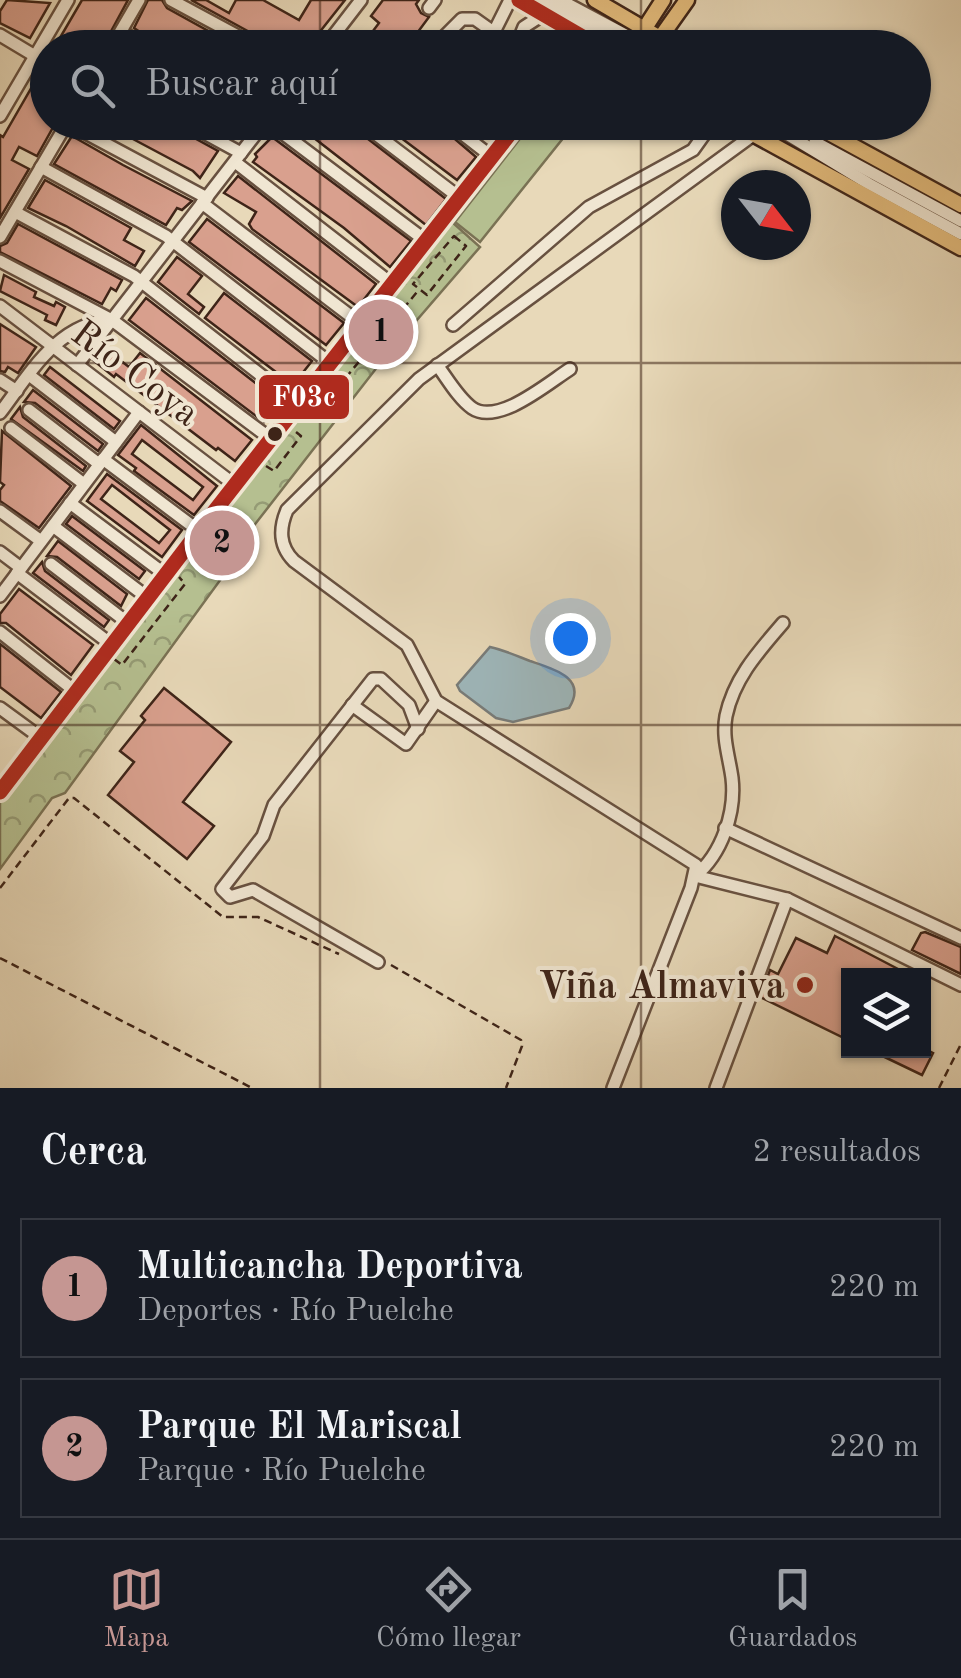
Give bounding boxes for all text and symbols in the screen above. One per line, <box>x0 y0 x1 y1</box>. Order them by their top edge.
search box <box>30 30 931 140</box>
icon: search <box>65 58 120 113</box>
text: Buscar aquí <box>145 66 338 104</box>
north arrow <box>721 170 811 260</box>
pin: 1 <box>348 294 414 370</box>
street label: Río Coya <box>63 314 205 435</box>
line badge: F03c <box>257 373 351 421</box>
text: F03c <box>272 385 336 413</box>
unlabelled marker <box>265 424 285 444</box>
pin: 2 <box>190 506 254 580</box>
your location <box>545 613 596 664</box>
map controls <box>841 968 931 1058</box>
button: layers <box>841 968 931 1058</box>
place label: Viña Almaviva <box>538 969 785 1007</box>
marker: Viña Almaviva <box>794 974 816 996</box>
text: Cerca <box>40 1132 147 1174</box>
text: 2 resultados <box>753 1137 921 1169</box>
text: Multicancha Deportiva <box>137 1249 523 1287</box>
text: 1 <box>65 1272 84 1304</box>
text: 220 m <box>829 1272 919 1304</box>
text: Deportes · Río Puelche <box>137 1296 454 1328</box>
text: Parque El Mariscal <box>137 1409 462 1447</box>
text: 2 <box>65 1432 84 1464</box>
text: 220 m <box>829 1432 919 1464</box>
text: Parque · Río Puelche <box>137 1456 426 1488</box>
tab: Mapa <box>103 1562 169 1657</box>
tab: Cómo llegar <box>376 1562 521 1657</box>
tab: Guardados <box>728 1562 858 1657</box>

